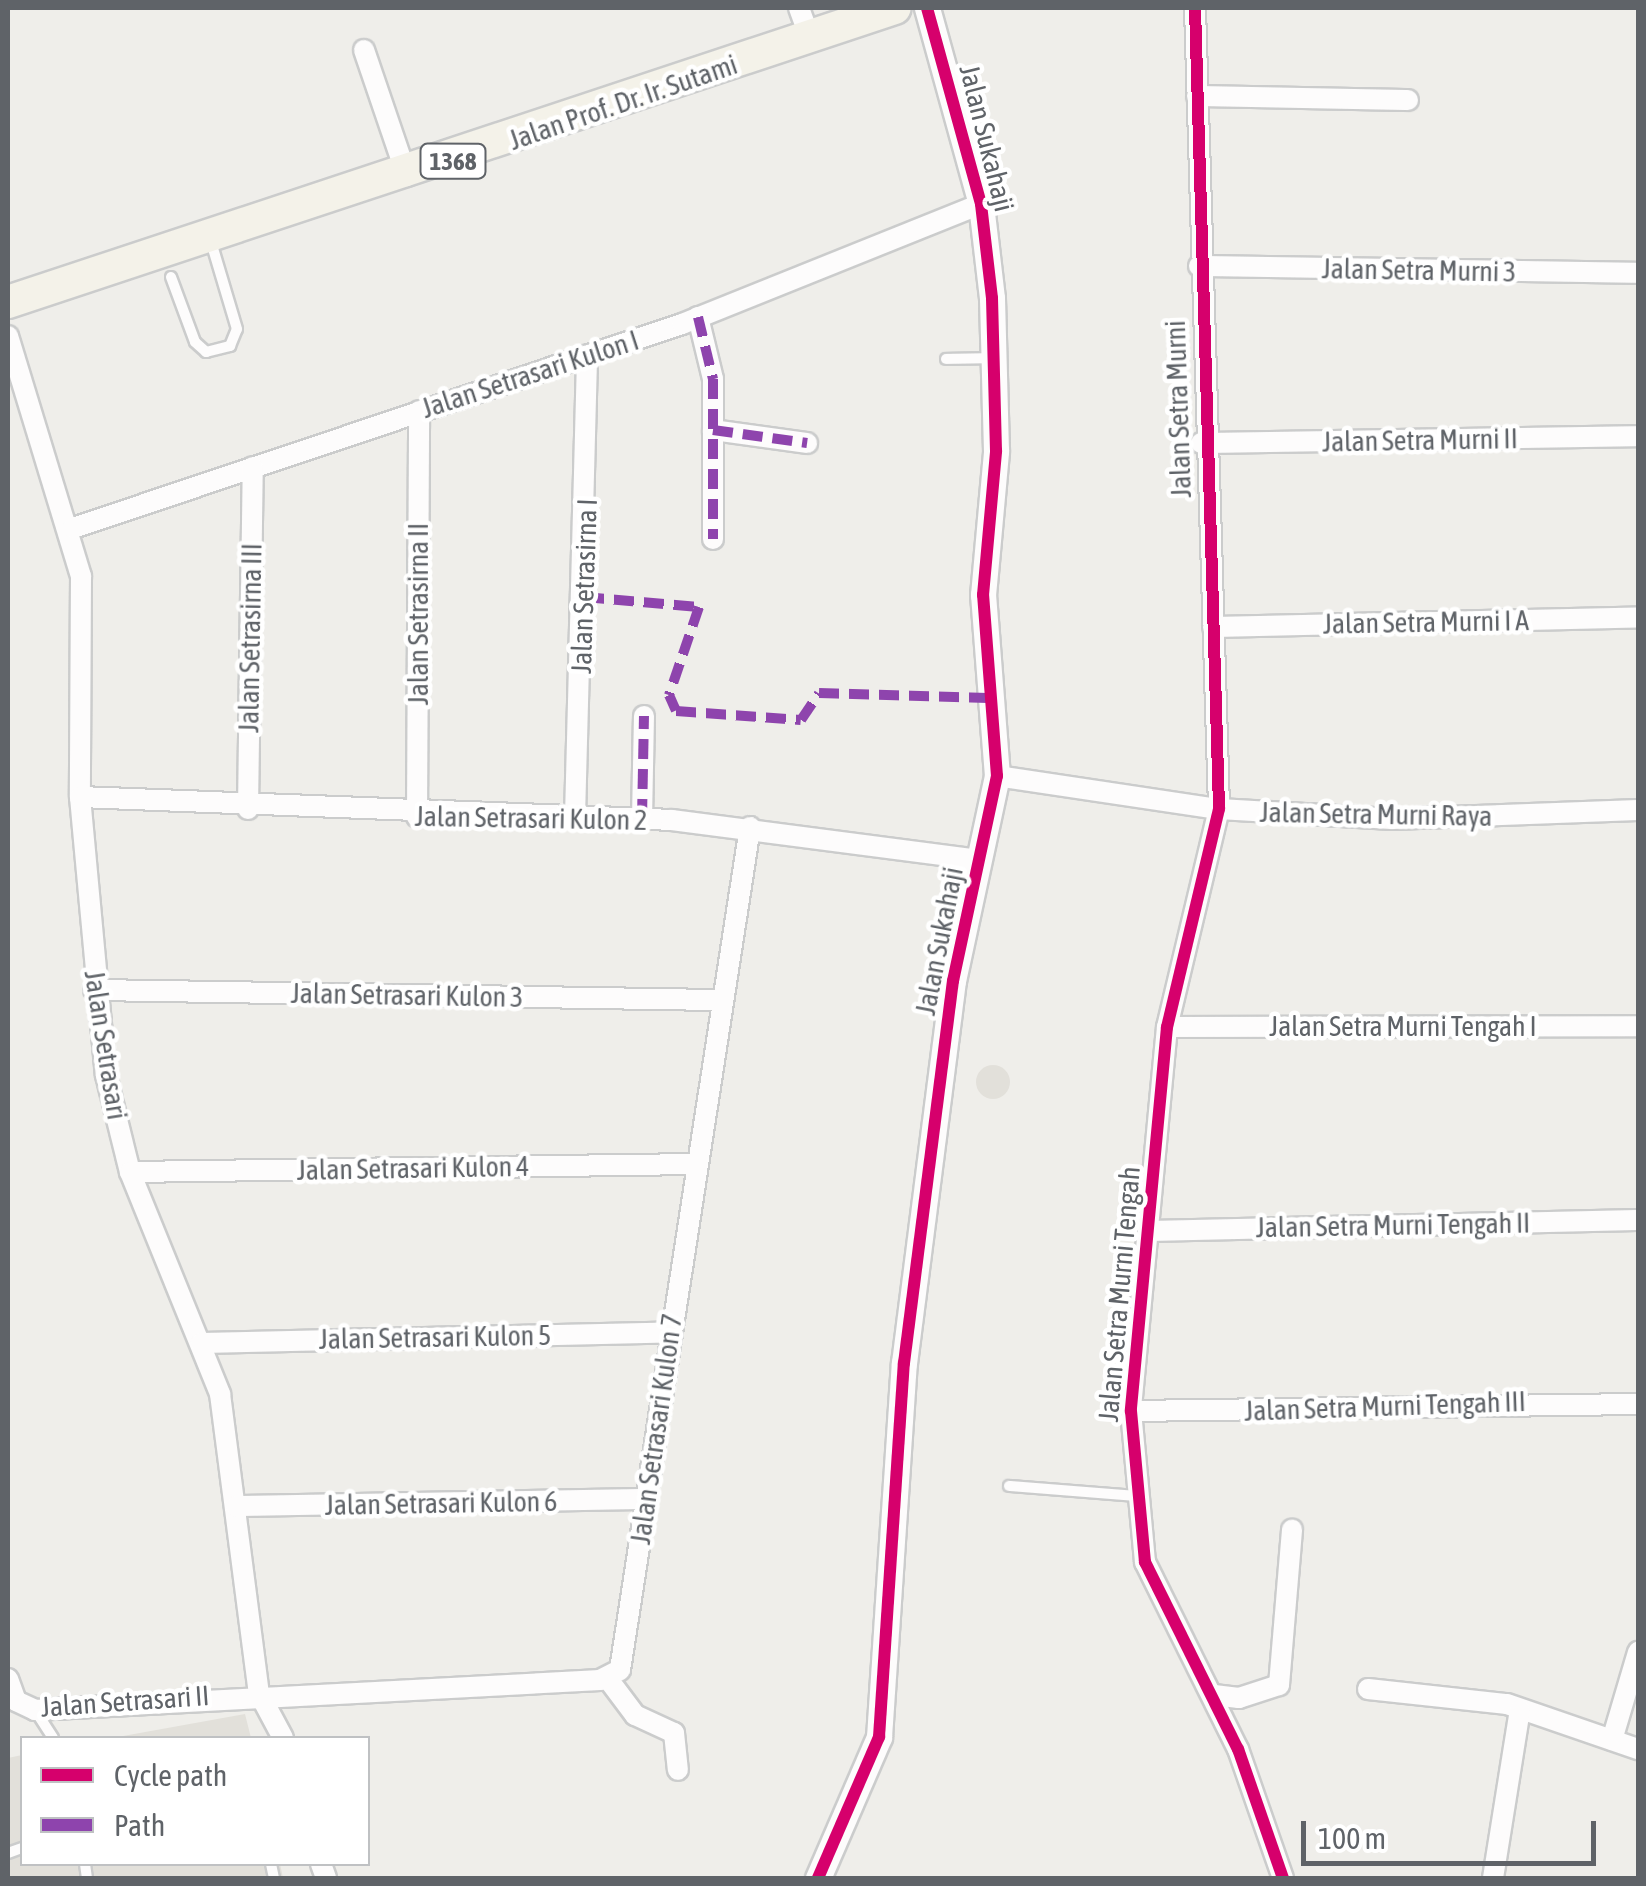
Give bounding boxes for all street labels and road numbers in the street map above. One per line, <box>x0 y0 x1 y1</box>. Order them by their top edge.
street label: Jalan Prof. Dr. Ir. Sutami <box>504 47 742 157</box>
street label: Jalan Sukahaji <box>953 61 1021 215</box>
road number: 1368 <box>418 141 488 181</box>
street label: Jalan Setra Murni 3 <box>1321 252 1517 288</box>
street label: Jalan Setra Murni <box>1158 320 1198 498</box>
street label: Jalan Setrasari Kulon I <box>417 323 643 425</box>
street label: Jalan Setra Murni II <box>1322 421 1518 459</box>
street label: Jalan Setrasirna I <box>564 498 604 674</box>
street label: Jalan Setrasirna II <box>401 523 435 705</box>
street label: Jalan Setrasirna III <box>232 543 268 733</box>
street label: Jalan Setra Murni I A <box>1323 603 1529 641</box>
street label: Jalan Setra Murni Raya <box>1259 795 1493 833</box>
street label: Jalan Setrasari Kulon 2 <box>415 799 647 837</box>
street label: Jalan Sukahaji <box>908 864 970 1018</box>
street label: Jalan Setrasari <box>78 968 134 1122</box>
street label: Jalan Setrasari Kulon 3 <box>291 976 523 1014</box>
street label: Jalan Setra Murni Tengah I <box>1269 1009 1537 1043</box>
street label: Jalan Setrasari Kulon 4 <box>297 1149 529 1187</box>
street label: Jalan Setra Murni Tengah <box>1091 1165 1147 1423</box>
street label: Jalan Setra Murni Tengah II <box>1256 1206 1530 1244</box>
street label: Jalan Setrasari Kulon 7 <box>623 1312 689 1546</box>
street label: Jalan Setrasari Kulon 5 <box>319 1318 551 1356</box>
street label: Jalan Setra Murni Tengah III <box>1244 1384 1526 1428</box>
street label: Jalan Setrasari Kulon 6 <box>325 1484 557 1522</box>
street label: Jalan Setrasari II <box>40 1678 210 1724</box>

